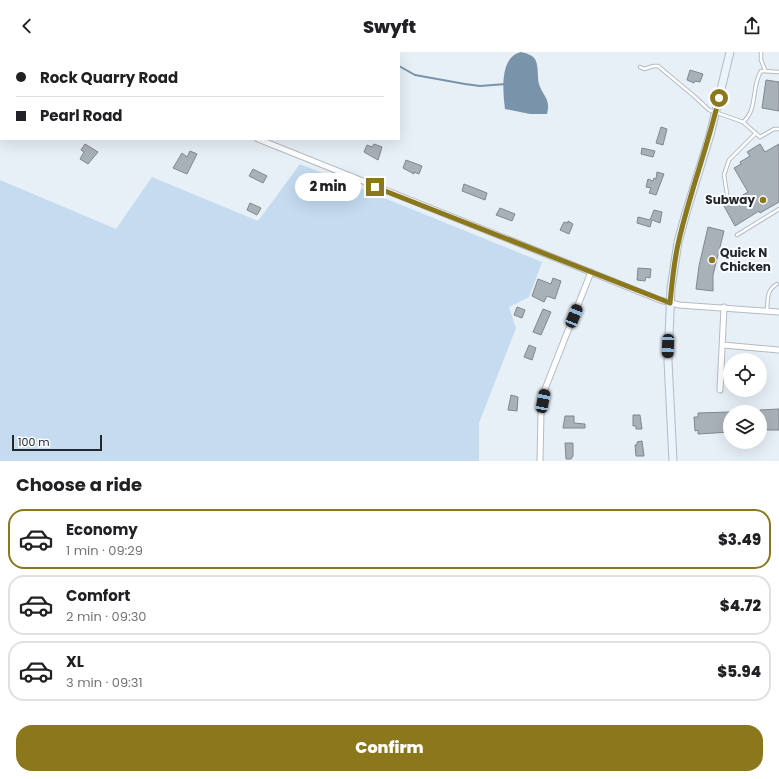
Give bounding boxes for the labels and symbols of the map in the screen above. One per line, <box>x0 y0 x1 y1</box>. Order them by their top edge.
route start <box>710 89 728 107</box>
callout: 2 min <box>295 173 361 201</box>
route end <box>366 178 384 196</box>
place label: Subway <box>705 191 755 208</box>
marker: Subway <box>758 195 768 205</box>
place label: Quick N Chicken <box>720 244 771 275</box>
marker: Quick N Chicken <box>707 255 717 265</box>
car <box>564 303 584 329</box>
car <box>662 334 674 358</box>
car <box>535 388 551 414</box>
scale bar <box>12 433 102 452</box>

